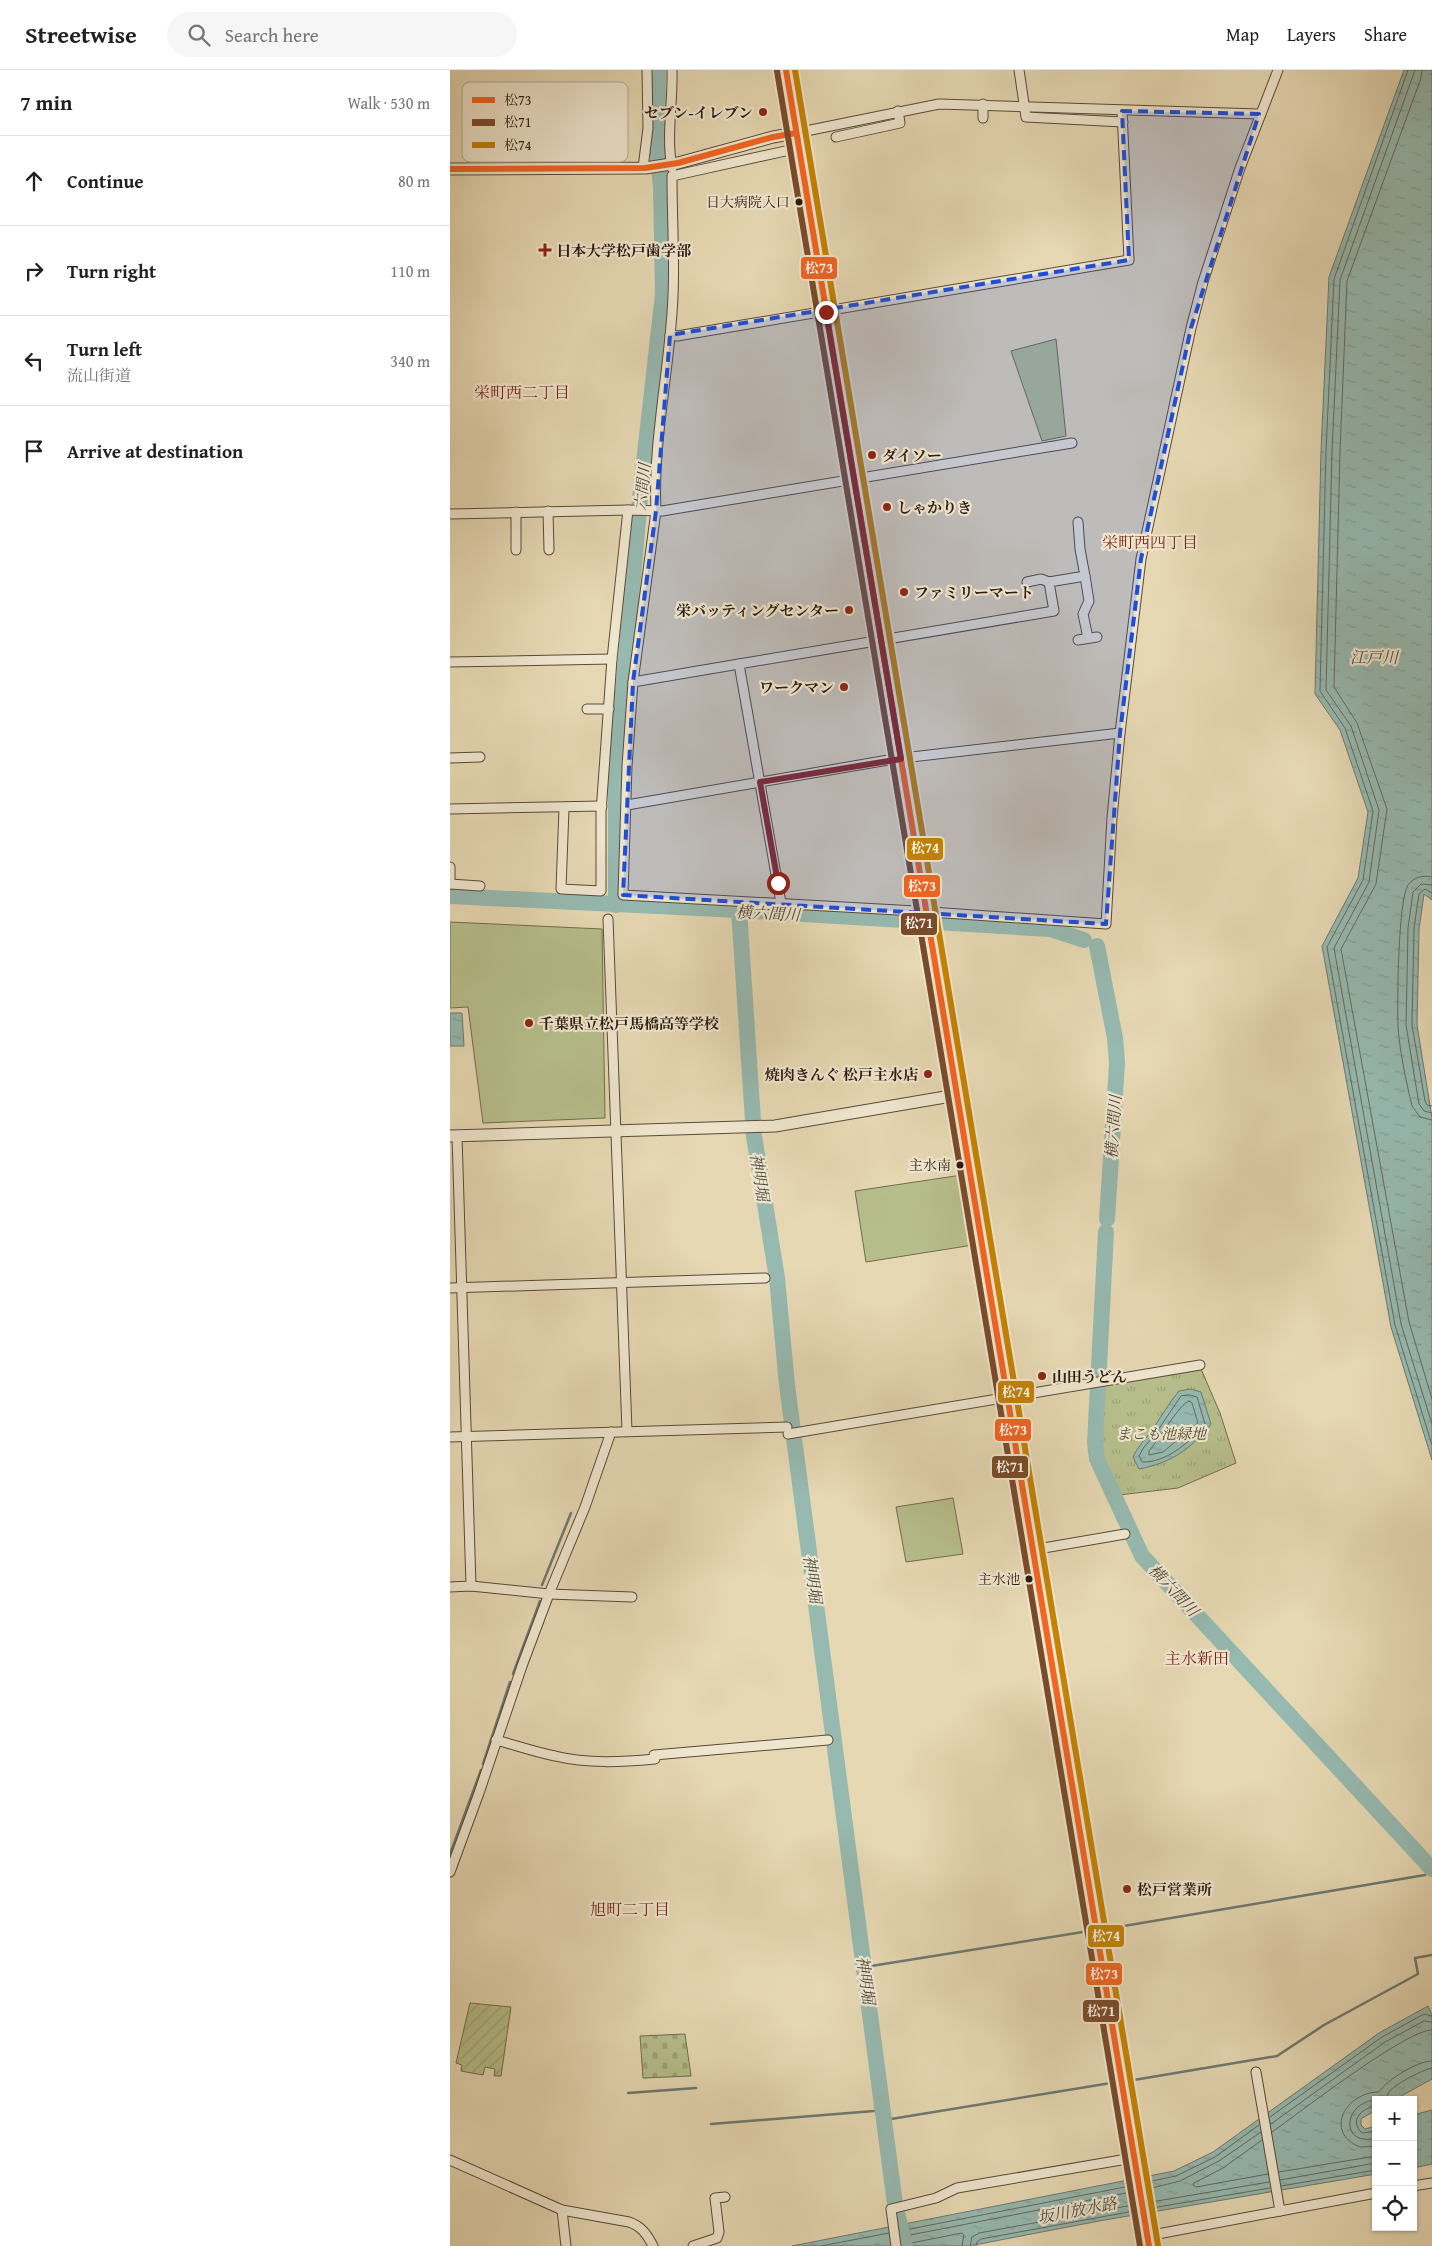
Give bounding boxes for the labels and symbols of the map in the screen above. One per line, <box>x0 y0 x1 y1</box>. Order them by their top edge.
legend <box>462 82 628 162</box>
text: 松73 <box>504 90 531 110</box>
place label: セブン-イレブン <box>644 102 753 123</box>
marker: セブン-イレブン <box>757 106 769 118</box>
text: 松71 <box>504 112 531 132</box>
text: 松74 <box>504 135 532 155</box>
place label: 日大病院入口 <box>706 192 790 212</box>
marker: 日大病院入口 <box>794 197 804 207</box>
place label: 日本大学松戸歯学部 <box>556 240 692 261</box>
marker: 日本大学松戸歯学部 <box>538 243 552 257</box>
line badge: 松73 <box>800 256 838 280</box>
text: 松73 <box>805 258 833 278</box>
route end <box>815 301 838 324</box>
district label: 栄町西二丁目 <box>474 380 570 404</box>
place label: ダイソー <box>882 445 942 466</box>
marker: ダイソー <box>866 449 878 461</box>
water label: 六間川 <box>628 460 657 512</box>
place label: しゃかりき <box>897 497 972 518</box>
marker: しゃかりき <box>881 501 893 513</box>
district label: 栄町西四丁目 <box>1102 530 1198 554</box>
place label: ファミリーマート <box>914 582 1034 603</box>
marker: ファミリーマート <box>898 586 910 598</box>
place label: 栄バッティングセンター <box>676 600 839 621</box>
marker: 栄バッティングセンター <box>843 604 855 616</box>
water label: 江戸川 <box>1350 645 1400 669</box>
place label: ワークマン <box>759 677 834 698</box>
marker: ワークマン <box>838 681 850 693</box>
line badge: 松74 <box>906 837 944 861</box>
text: 松74 <box>911 838 939 858</box>
route start <box>767 872 790 895</box>
line badge: 松73 <box>903 874 941 898</box>
text: 松73 <box>908 876 936 896</box>
water label: 横六間川 <box>735 899 803 927</box>
line badge: 松71 <box>900 912 938 936</box>
text: 松71 <box>905 913 933 933</box>
place label: 千葉県立松戸馬橋高等学校 <box>539 1013 719 1034</box>
marker: 千葉県立松戸馬橋高等学校 <box>523 1017 535 1029</box>
place label: 焼肉きんぐ 松戸主水店 <box>765 1064 918 1085</box>
marker: 焼肉きんぐ 松戸主水店 <box>922 1068 934 1080</box>
water label: 横六間川 <box>1099 1092 1127 1160</box>
water label: 神明堀 <box>744 1151 776 1206</box>
place label: 主水南 <box>909 1155 951 1175</box>
marker: 主水南 <box>955 1160 965 1170</box>
place label: 山田うどん <box>1052 1366 1127 1387</box>
marker: 山田うどん <box>1036 1370 1048 1382</box>
line badge: 松74 <box>997 1380 1035 1404</box>
text: 松74 <box>1002 1382 1030 1402</box>
line badge: 松73 <box>994 1418 1032 1442</box>
text: 松73 <box>999 1420 1027 1440</box>
park label: まこも池緑地 <box>1116 1423 1208 1444</box>
line badge: 松71 <box>991 1455 1029 1479</box>
text: 松71 <box>996 1457 1024 1477</box>
water label: 神明堀 <box>798 1554 829 1607</box>
water label: 横六間川 <box>1143 1558 1206 1623</box>
place label: 主水池 <box>978 1569 1020 1589</box>
marker: 主水池 <box>1024 1574 1034 1584</box>
district label: 主水新田 <box>1165 1646 1229 1670</box>
place label: 松戸営業所 <box>1137 1879 1212 1900</box>
marker: 松戸営業所 <box>1121 1883 1133 1895</box>
district label: 旭町二丁目 <box>590 1897 670 1921</box>
line badge: 松74 <box>1087 1924 1125 1948</box>
text: 松74 <box>1092 1926 1120 1946</box>
water label: 神明堀 <box>851 1955 882 2008</box>
line badge: 松73 <box>1085 1962 1123 1986</box>
text: 松73 <box>1090 1964 1118 1984</box>
line badge: 松71 <box>1082 1999 1120 2023</box>
text: 松71 <box>1087 2001 1115 2021</box>
water label: 坂川放水路 <box>1035 2190 1120 2229</box>

